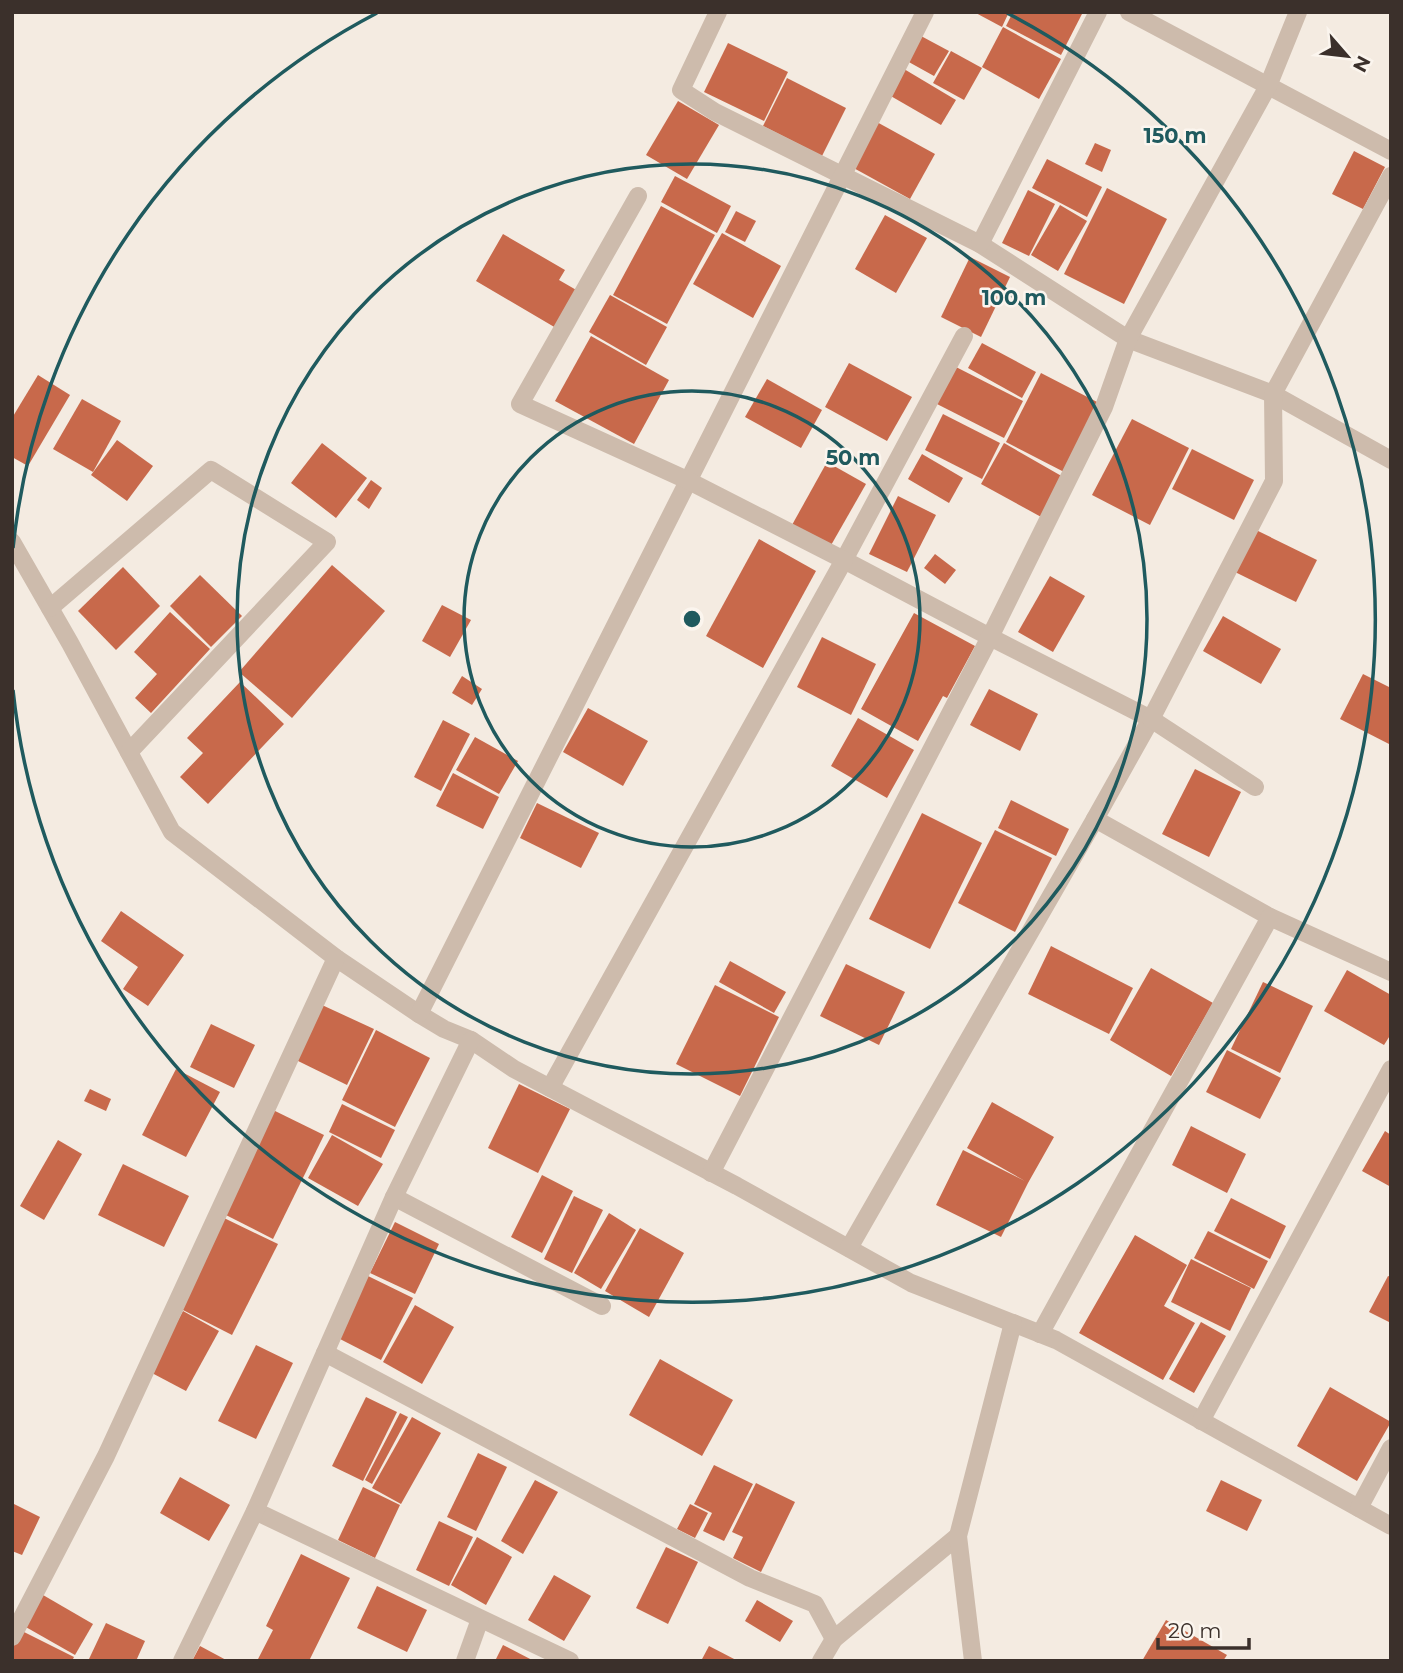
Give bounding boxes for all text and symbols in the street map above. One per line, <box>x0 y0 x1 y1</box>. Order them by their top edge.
north arrow <box>1312 21 1382 91</box>
text: N <box>1348 52 1375 76</box>
text: 150 m <box>1144 123 1206 148</box>
text: 100 m <box>982 285 1046 310</box>
text: 50 m <box>826 445 880 470</box>
centre of rings <box>680 607 704 631</box>
scale bar <box>1158 1606 1249 1650</box>
text: 20 m <box>1168 1618 1222 1643</box>

